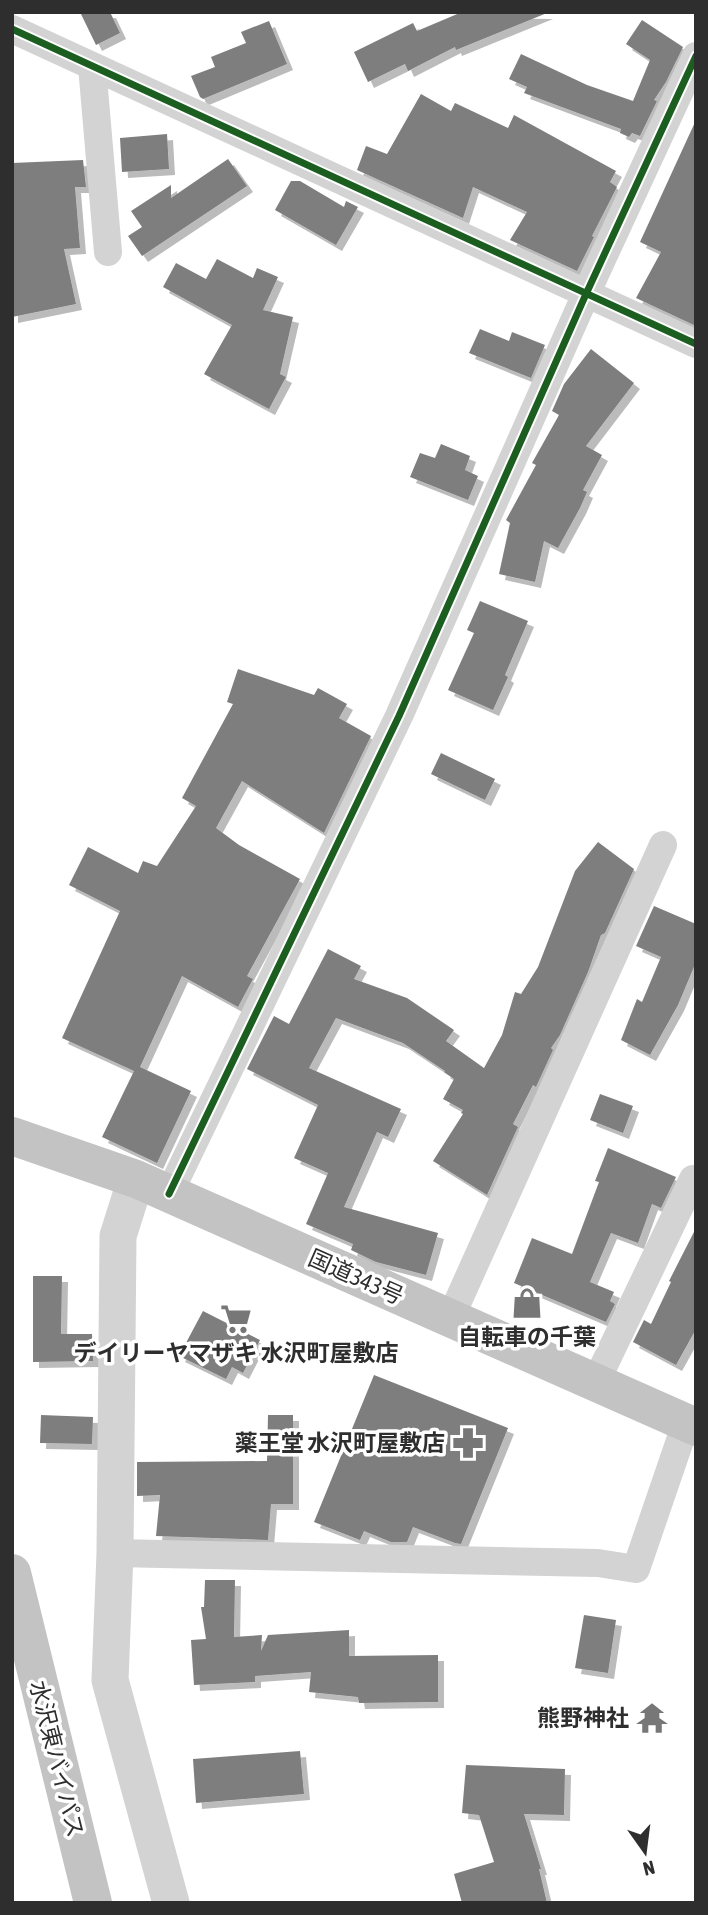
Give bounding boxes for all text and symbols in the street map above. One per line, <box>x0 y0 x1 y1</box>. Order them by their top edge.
street label: 国道343号 <box>304 1244 408 1310</box>
shop icon: 自転車の千葉 <box>510 1286 544 1320</box>
supermarket icon: デイリーヤマザキ 水沢町屋敷店 <box>219 1302 253 1336</box>
place label: 自転車の千葉 <box>458 1324 596 1350</box>
place label: デイリーヤマザキ 水沢町屋敷店 <box>73 1340 399 1366</box>
pharmacy icon: 薬王堂 水沢町屋敷店 <box>451 1426 485 1460</box>
place label: 薬王堂 水沢町屋敷店 <box>235 1430 445 1456</box>
street label: 水沢東バイパス <box>25 1678 89 1840</box>
temple icon: 熊野神社 <box>635 1701 669 1735</box>
place label: 熊野神社 <box>537 1705 629 1731</box>
north arrow <box>610 1817 680 1887</box>
text: N <box>641 1856 657 1881</box>

